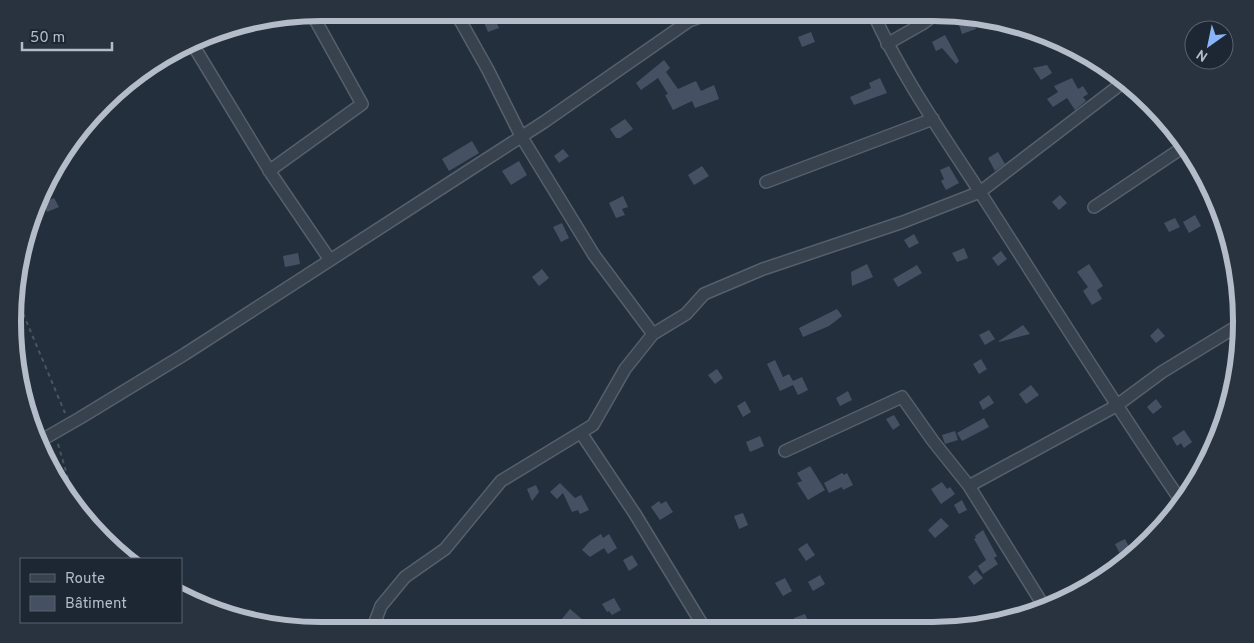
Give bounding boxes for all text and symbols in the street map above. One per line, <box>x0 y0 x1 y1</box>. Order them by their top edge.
scale bar <box>22 20 112 52</box>
north arrow <box>1184 20 1234 70</box>
text: 50 m <box>30 29 65 48</box>
text: N <box>1194 45 1212 65</box>
legend <box>20 558 182 623</box>
text: Route <box>65 570 105 589</box>
text: Bâtiment <box>65 595 127 614</box>

